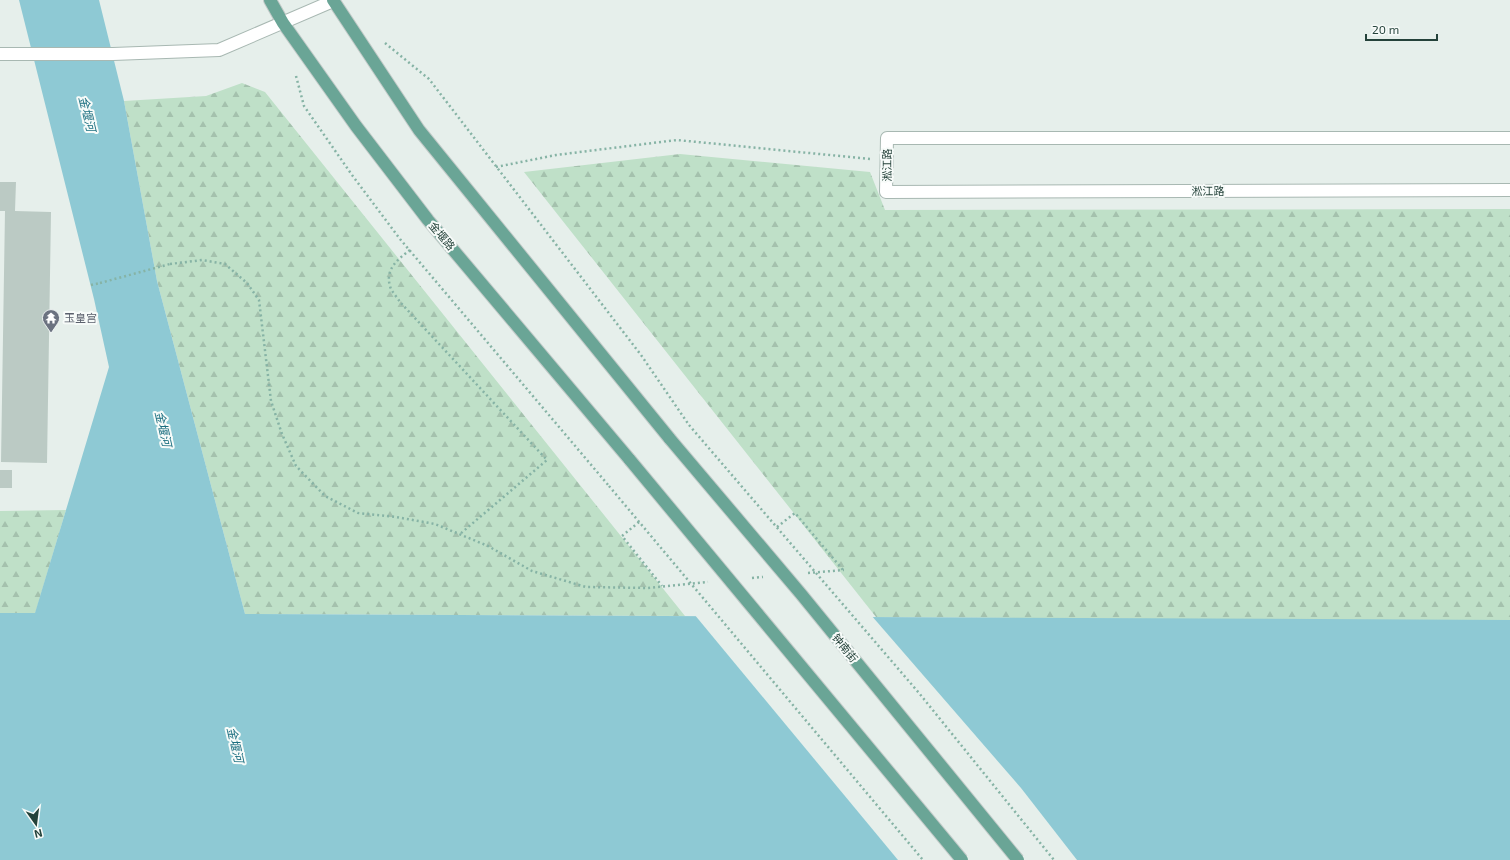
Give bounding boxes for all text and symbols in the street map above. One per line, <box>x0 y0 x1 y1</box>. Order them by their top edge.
scale bar <box>1366 16 1437 42</box>
text: 20 m <box>1372 22 1399 36</box>
water label: 金堰河 <box>77 95 100 135</box>
street label: 淞江路 <box>880 149 893 182</box>
street label: 淞江路 <box>1192 184 1225 197</box>
street label: 金堰路 <box>427 219 458 252</box>
temple icon: 玉皇宫 <box>41 308 61 333</box>
place label: 玉皇宫 <box>64 311 97 324</box>
water label: 金堰河 <box>153 410 175 450</box>
street label: 钟南街 <box>830 631 861 665</box>
water label: 金堰河 <box>225 726 247 766</box>
north arrow <box>16 804 56 844</box>
text: N <box>33 827 44 841</box>

